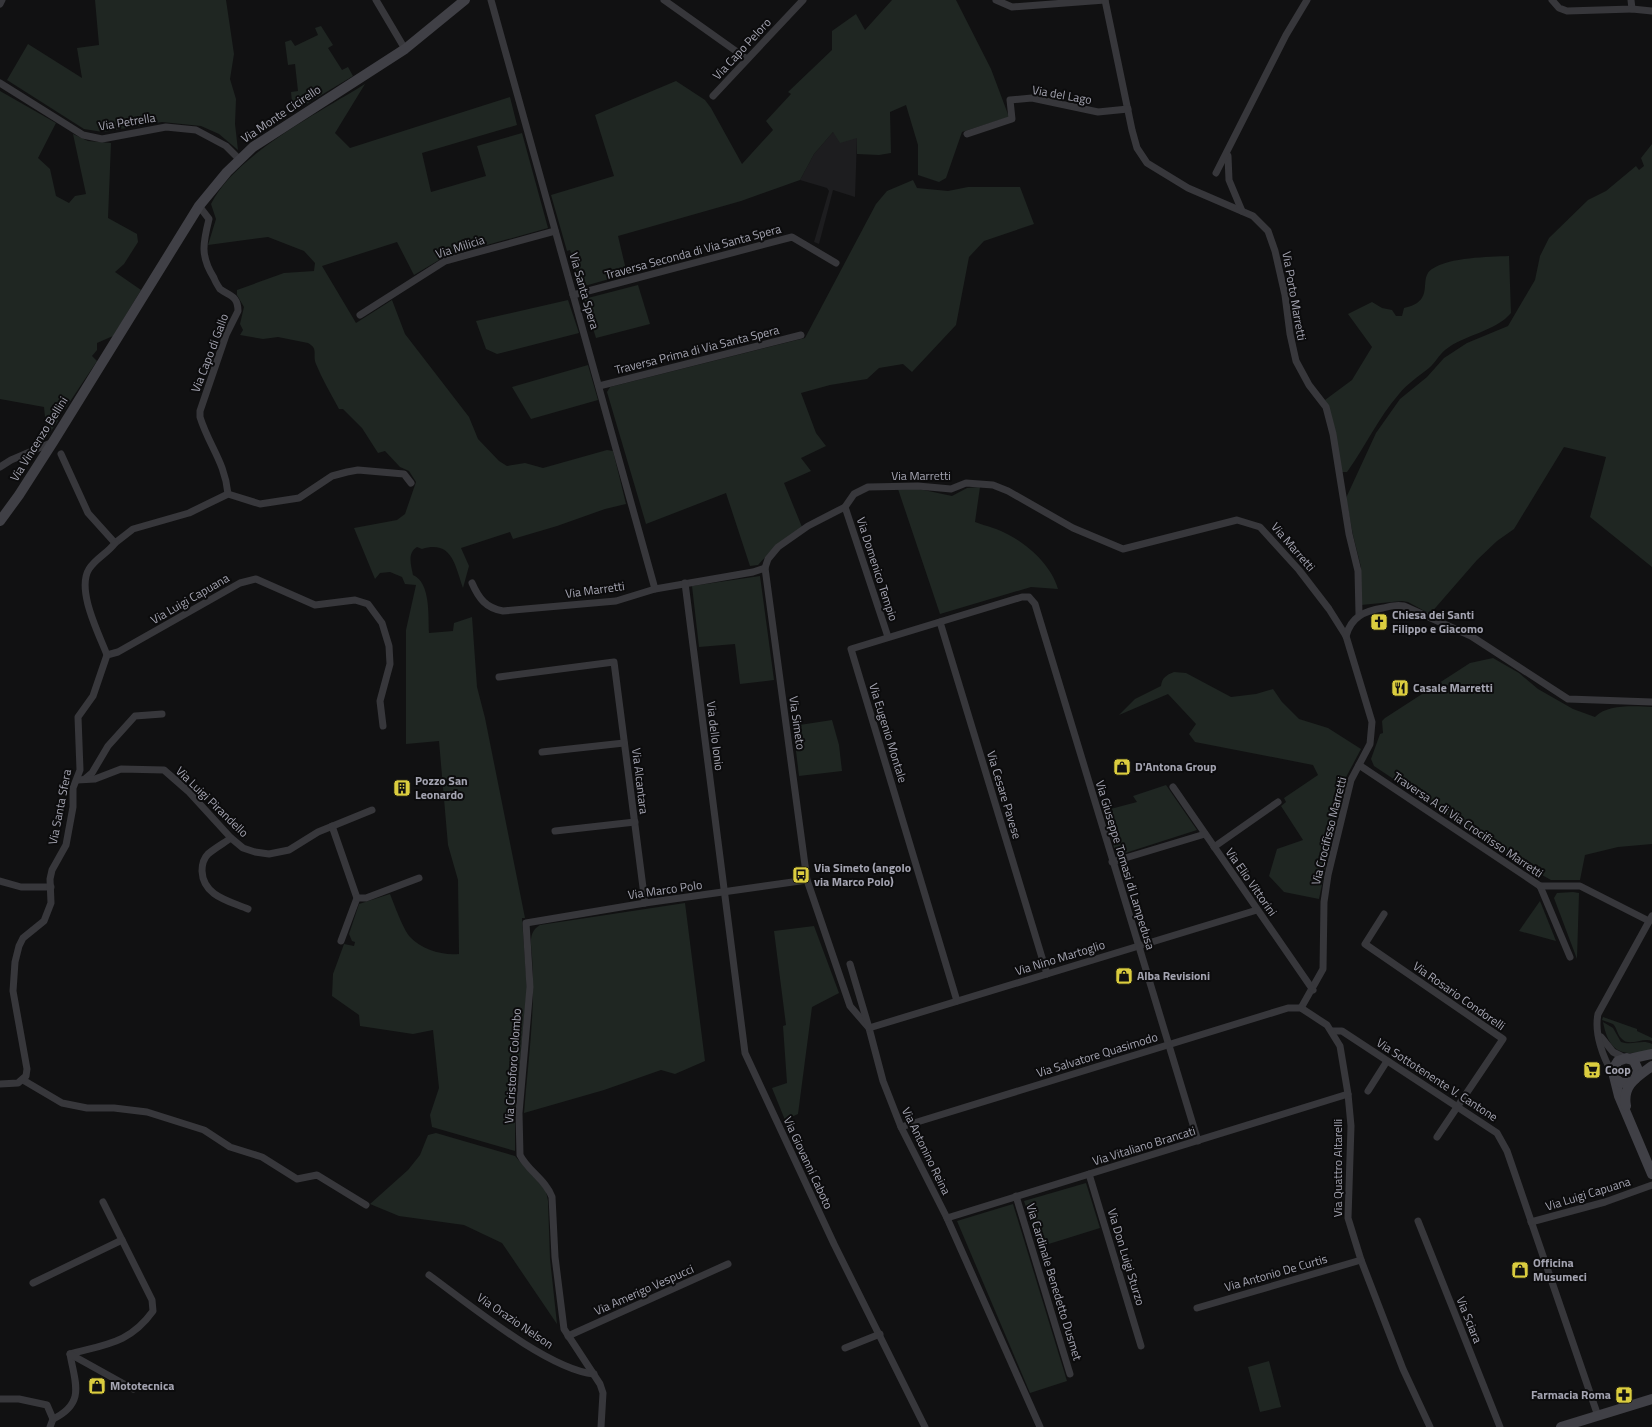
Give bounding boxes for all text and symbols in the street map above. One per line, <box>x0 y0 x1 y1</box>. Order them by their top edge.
street label: Via Capo Peloro <box>708 13 775 84</box>
street label: Via Monte Cicirello <box>237 80 325 147</box>
street label: Via del Lago <box>1031 80 1093 109</box>
street label: Via Petrella <box>97 108 157 135</box>
street label: Traversa Seconda di Via Santa Spera <box>603 219 783 284</box>
street label: Via Milicia <box>433 230 487 263</box>
street label: Via Santa Spera <box>564 250 605 332</box>
street label: Via Porto Marretti <box>1277 250 1312 342</box>
street label: Via Capo di Gallo <box>186 311 233 395</box>
street label: Traversa Prima di Via Santa Spera <box>613 320 781 379</box>
street label: Via Vincenzo Bellini <box>5 393 72 485</box>
street label: Via Marretti <box>891 466 951 485</box>
street label: Via Domenico Tempio <box>852 514 903 623</box>
street label: Via Marretti <box>1267 518 1320 575</box>
street label: Via Luigi Capuana <box>147 568 233 629</box>
street label: Via Marretti <box>564 576 626 603</box>
place label: Chiesa dei Santi Filippo e Giacomo <box>1392 605 1483 638</box>
church icon: Chiesa dei Santi Filippo e Giacomo <box>1369 612 1389 632</box>
restaurant icon: Casale Marretti <box>1390 678 1410 698</box>
place label: Casale Marretti <box>1413 678 1493 697</box>
street label: Via Eugenio Montale <box>864 681 913 785</box>
street label: Via Simeto <box>784 695 811 751</box>
street label: Via dello Ionio <box>702 700 729 772</box>
street label: Via Alcantara <box>627 747 654 815</box>
street label: Via Cesare Pavese <box>982 748 1027 841</box>
shop icon: D'Antona Group <box>1112 757 1132 777</box>
place label: D'Antona Group <box>1135 757 1217 776</box>
street label: Via Luigi Pirandello <box>172 762 253 841</box>
street label: Traversa A di Via Crocifisso Marretti <box>1389 767 1547 882</box>
street label: Via Santa Sfera <box>43 768 76 846</box>
place label: Pozzo San Leonardo <box>415 771 468 804</box>
street label: Via Crocifisso Marretti <box>1306 775 1351 887</box>
building icon: Pozzo San Leonardo <box>392 778 412 798</box>
street label: Via Giuseppe Tomasi di Lampedusa <box>1091 778 1160 952</box>
street label: Via Elio Vittorini <box>1221 844 1282 920</box>
place label: Via Simeto (angolo via Marco Polo) <box>814 858 911 891</box>
bus stop icon: Via Simeto (angolo via Marco Polo) <box>791 865 811 885</box>
street label: Via Marco Polo <box>626 875 703 904</box>
street label: Via Nino Martoglio <box>1013 935 1107 980</box>
street label: Via Rosario Condorelli <box>1409 956 1510 1035</box>
shop icon: Alba Revisioni <box>1114 966 1134 986</box>
place label: Alba Revisioni <box>1137 966 1210 985</box>
street label: Via Cristoforo Colombo <box>499 1008 526 1124</box>
street label: Via Salvatore Quasimodo <box>1034 1027 1160 1082</box>
street label: Via Sottotenente V. Cantone <box>1373 1033 1502 1126</box>
supermarket icon: Coop <box>1582 1060 1602 1080</box>
place label: Coop <box>1605 1060 1631 1079</box>
street label: Via Antonino Reina <box>897 1104 956 1198</box>
street label: Via Giovanni Caboto <box>779 1113 838 1212</box>
street label: Via Quattro Altarelli <box>1328 1119 1347 1217</box>
street label: Via Vitaliano Brancati <box>1090 1121 1198 1170</box>
street label: Via Luigi Capuana <box>1543 1172 1633 1215</box>
street label: Via Cardinale Benedetto Dusmet <box>1022 1201 1088 1364</box>
street label: Via Don Luigi Sturzo <box>1103 1206 1150 1308</box>
street label: Via Antonio De Curtis <box>1222 1249 1330 1296</box>
place label: Officina Musumeci <box>1533 1253 1587 1286</box>
street label: Via Amerigo Vespucci <box>591 1259 697 1320</box>
shop icon: Officina Musumeci <box>1510 1260 1530 1280</box>
street label: Via Orazio Nelson <box>473 1288 557 1353</box>
street label: Via Sciara <box>1452 1294 1487 1346</box>
shop icon: Mototecnica <box>87 1376 107 1396</box>
place label: Mototecnica <box>110 1376 174 1395</box>
place label: Farmacia Roma <box>1531 1385 1611 1404</box>
pharmacy icon: Farmacia Roma <box>1614 1385 1634 1405</box>

